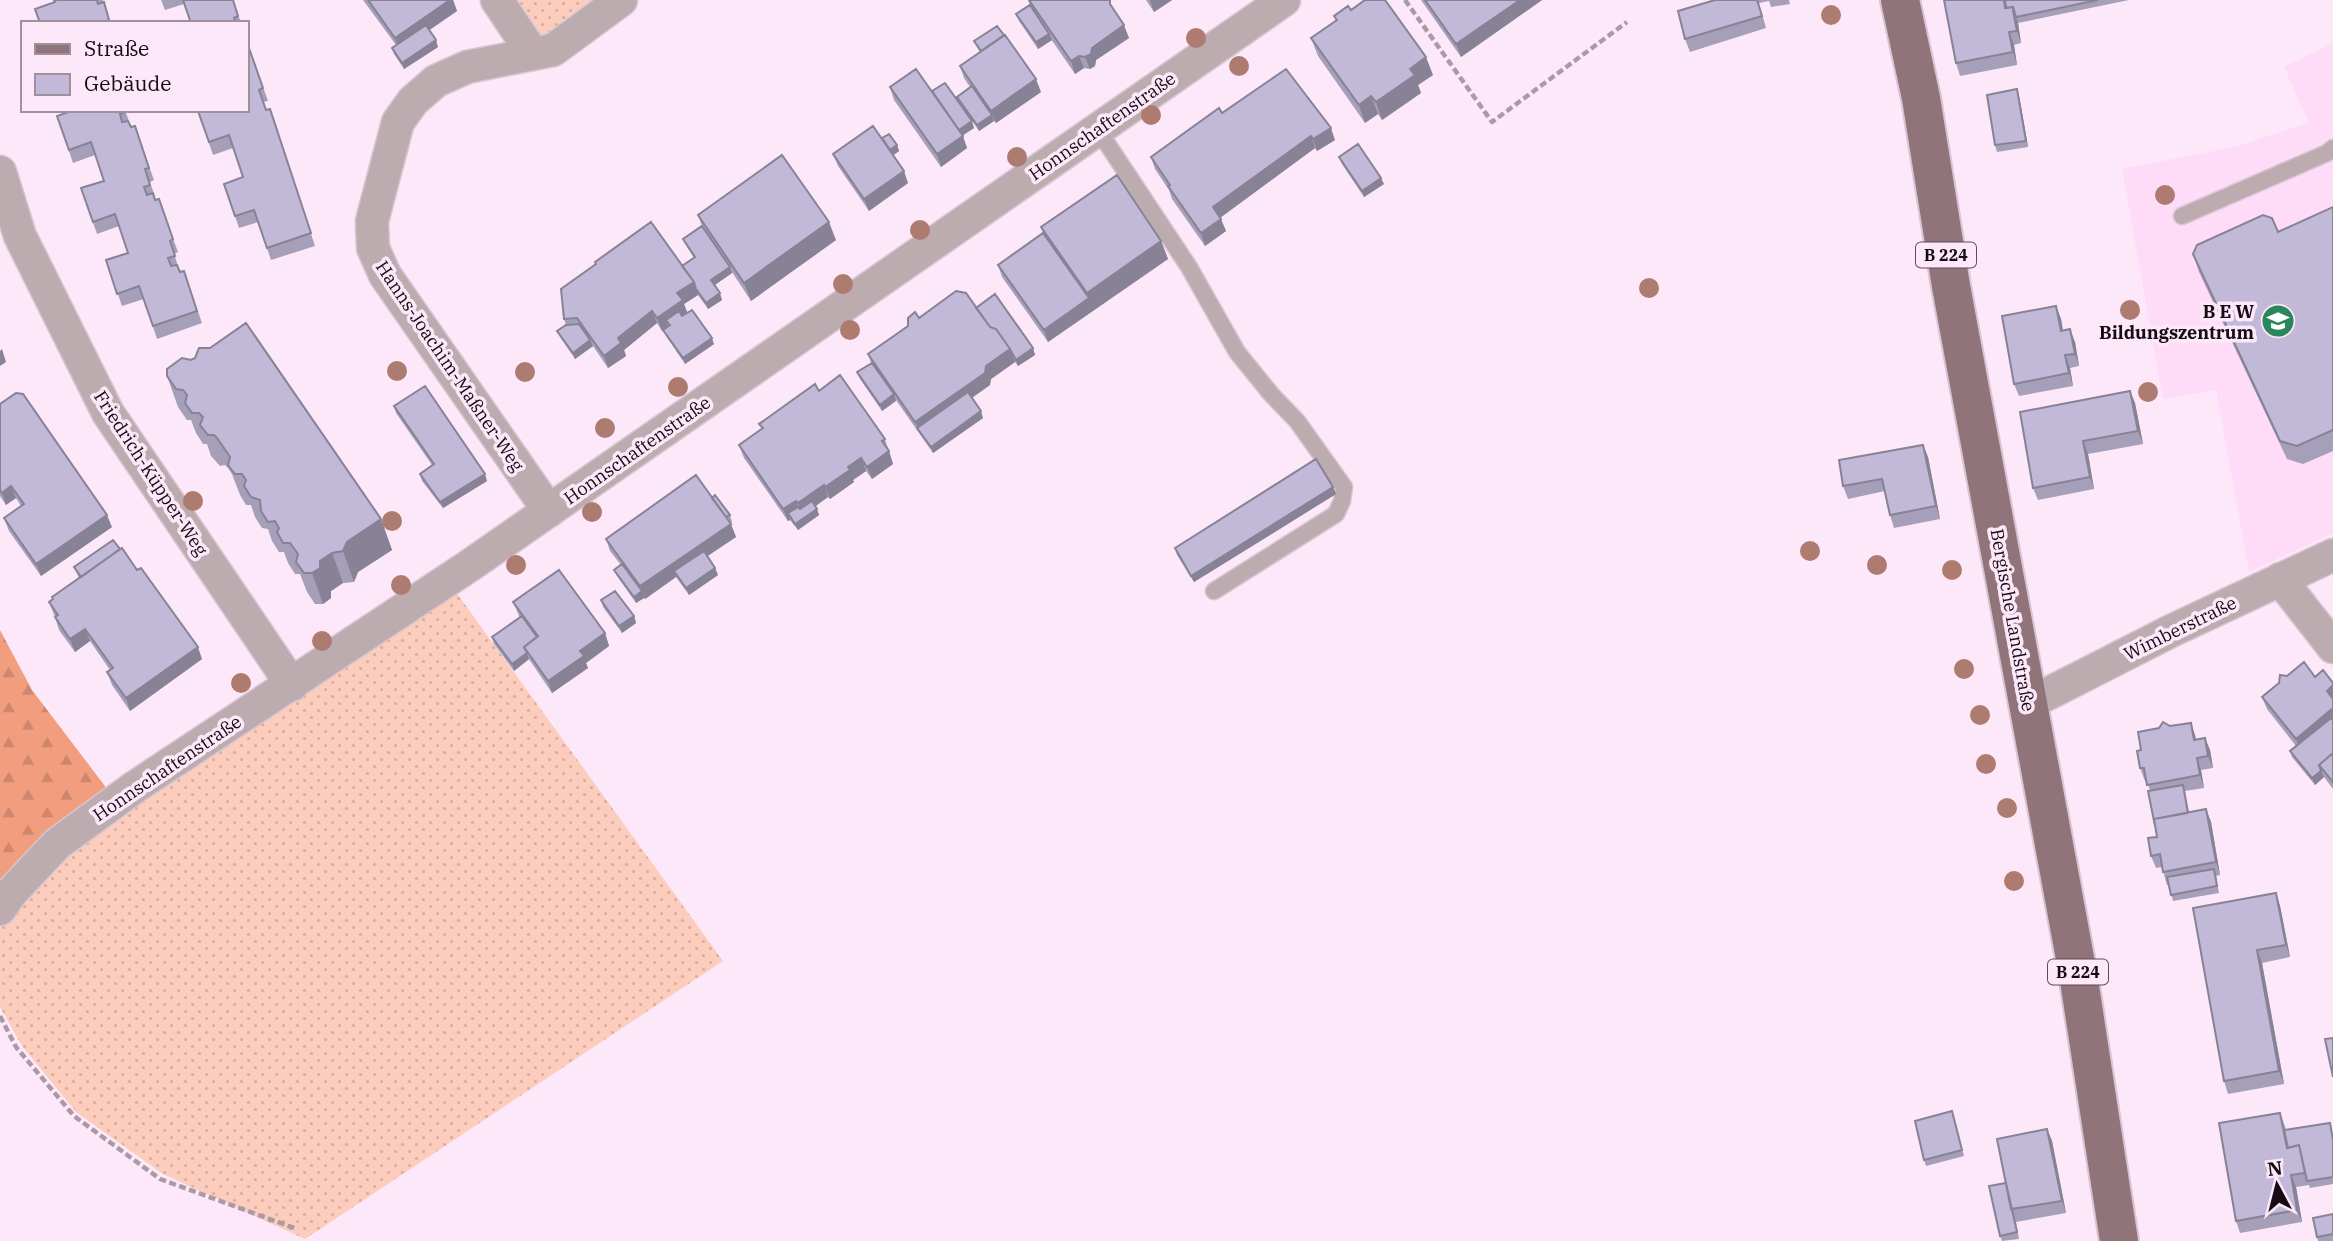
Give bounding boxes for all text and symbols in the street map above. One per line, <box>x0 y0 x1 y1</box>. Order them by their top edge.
legend <box>21 21 248 112</box>
text: Straße <box>84 34 149 62</box>
street label: Honnschaftenstraße <box>1024 67 1180 185</box>
text: Gebäude <box>84 69 172 97</box>
road number: B 224 <box>1916 243 1976 268</box>
street label: Hanns-Joachim-Maßner-Weg <box>371 256 529 476</box>
place label: B E W Bildungszentrum <box>2099 300 2255 344</box>
school or university icon: B E W Bildungszentrum <box>2259 302 2297 340</box>
street label: Friedrich-Küpper-Weg <box>89 386 213 560</box>
street label: Honnschaftenstraße <box>559 391 715 509</box>
street label: Bergische Landstraße <box>1986 527 2040 713</box>
street label: Wimberstraße <box>2120 591 2240 665</box>
street label: Honnschaftenstraße <box>88 710 246 826</box>
road number: B 224 <box>2048 960 2108 984</box>
north arrow <box>2242 1150 2312 1220</box>
text: N <box>2266 1155 2284 1181</box>

